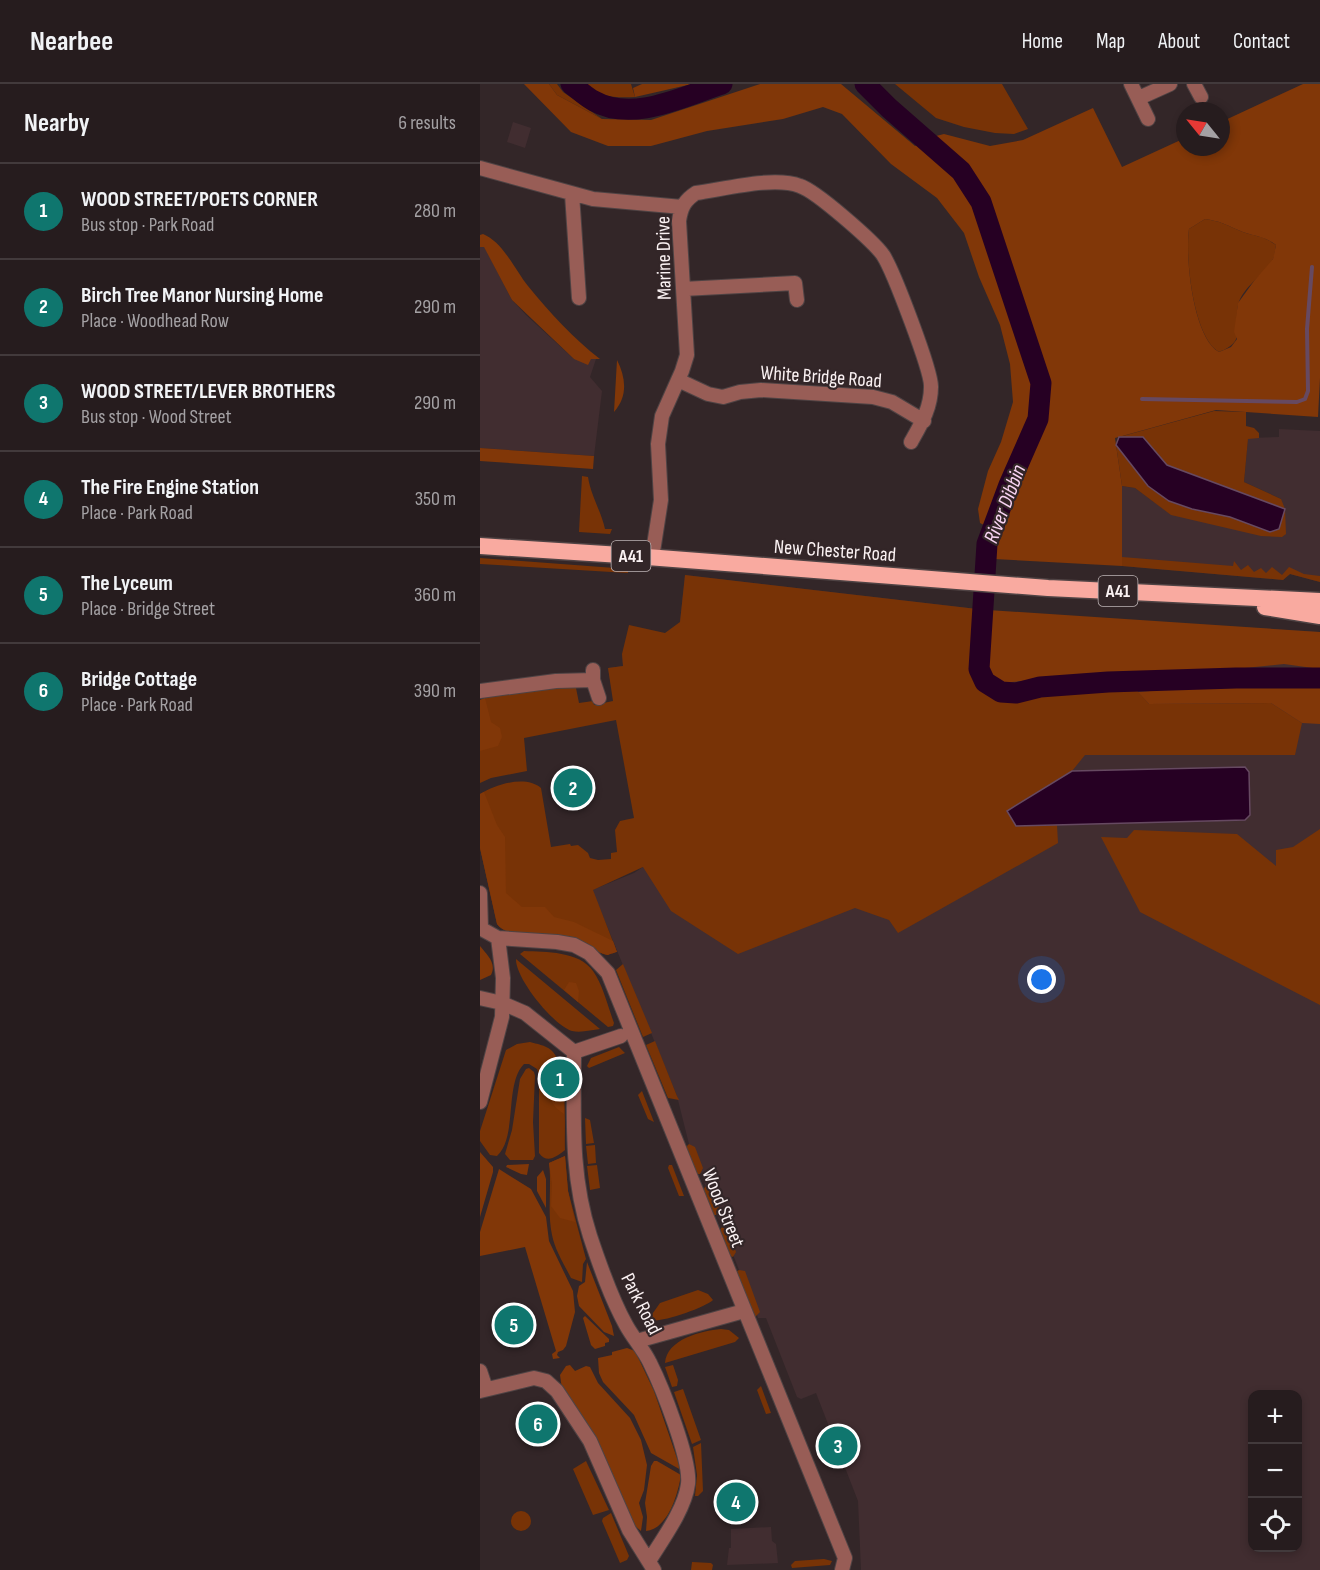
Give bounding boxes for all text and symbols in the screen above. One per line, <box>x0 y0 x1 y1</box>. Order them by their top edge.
text: Nearbee <box>30 25 113 58</box>
text: Home <box>1022 29 1063 54</box>
text: Map <box>1096 29 1125 54</box>
text: About <box>1158 29 1200 54</box>
text: Contact <box>1233 29 1290 54</box>
north arrow <box>1176 102 1230 156</box>
text: Nearby <box>24 108 90 139</box>
text: 6 results <box>398 111 456 135</box>
text: WOOD STREET/POETS CORNER <box>81 186 318 213</box>
text: 1 <box>40 199 47 223</box>
text: 280 m <box>414 199 456 223</box>
text: Bus stop · Park Road <box>81 213 214 237</box>
street label: Marine Drive <box>651 216 677 300</box>
text: Birch Tree Manor Nursing Home <box>81 282 323 309</box>
text: 2 <box>39 295 48 319</box>
text: 290 m <box>414 295 456 319</box>
text: Place · Woodhead Row <box>81 309 229 333</box>
street label: White Bridge Road <box>760 361 882 393</box>
text: WOOD STREET/LEVER BROTHERS <box>81 378 335 405</box>
text: 3 <box>39 391 48 415</box>
text: 290 m <box>414 391 456 415</box>
text: Bus stop · Wood Street <box>81 405 232 429</box>
water label: River Dibbin <box>979 461 1031 547</box>
text: The Fire Engine Station <box>81 474 259 501</box>
text: 4 <box>39 487 48 511</box>
text: 350 m <box>415 487 456 511</box>
text: Place · Park Road <box>81 501 193 525</box>
street label: New Chester Road <box>773 535 897 567</box>
road number: A41 <box>612 541 650 571</box>
text: The Lyceum <box>81 570 173 597</box>
road number: A41 <box>1098 576 1138 606</box>
text: 5 <box>39 583 48 607</box>
text: 360 m <box>414 583 456 607</box>
text: Place · Bridge Street <box>81 597 215 621</box>
text: Bridge Cottage <box>81 666 197 693</box>
text: 6 <box>39 679 48 703</box>
text: 390 m <box>414 679 456 703</box>
text: Place · Park Road <box>81 693 193 717</box>
pin: 2 <box>554 766 592 810</box>
your location <box>1027 965 1056 994</box>
pin: 1 <box>540 1056 580 1102</box>
street label: Wood Street <box>696 1165 750 1251</box>
street label: Park Road <box>615 1269 667 1339</box>
pin: 5 <box>495 1302 534 1348</box>
map controls <box>1248 1390 1302 1552</box>
button: + <box>1248 1390 1302 1444</box>
pin: 6 <box>518 1402 558 1446</box>
pin: 3 <box>818 1424 858 1468</box>
button: − <box>1248 1444 1302 1498</box>
pin: 4 <box>716 1480 756 1524</box>
button: locate <box>1248 1498 1302 1552</box>

